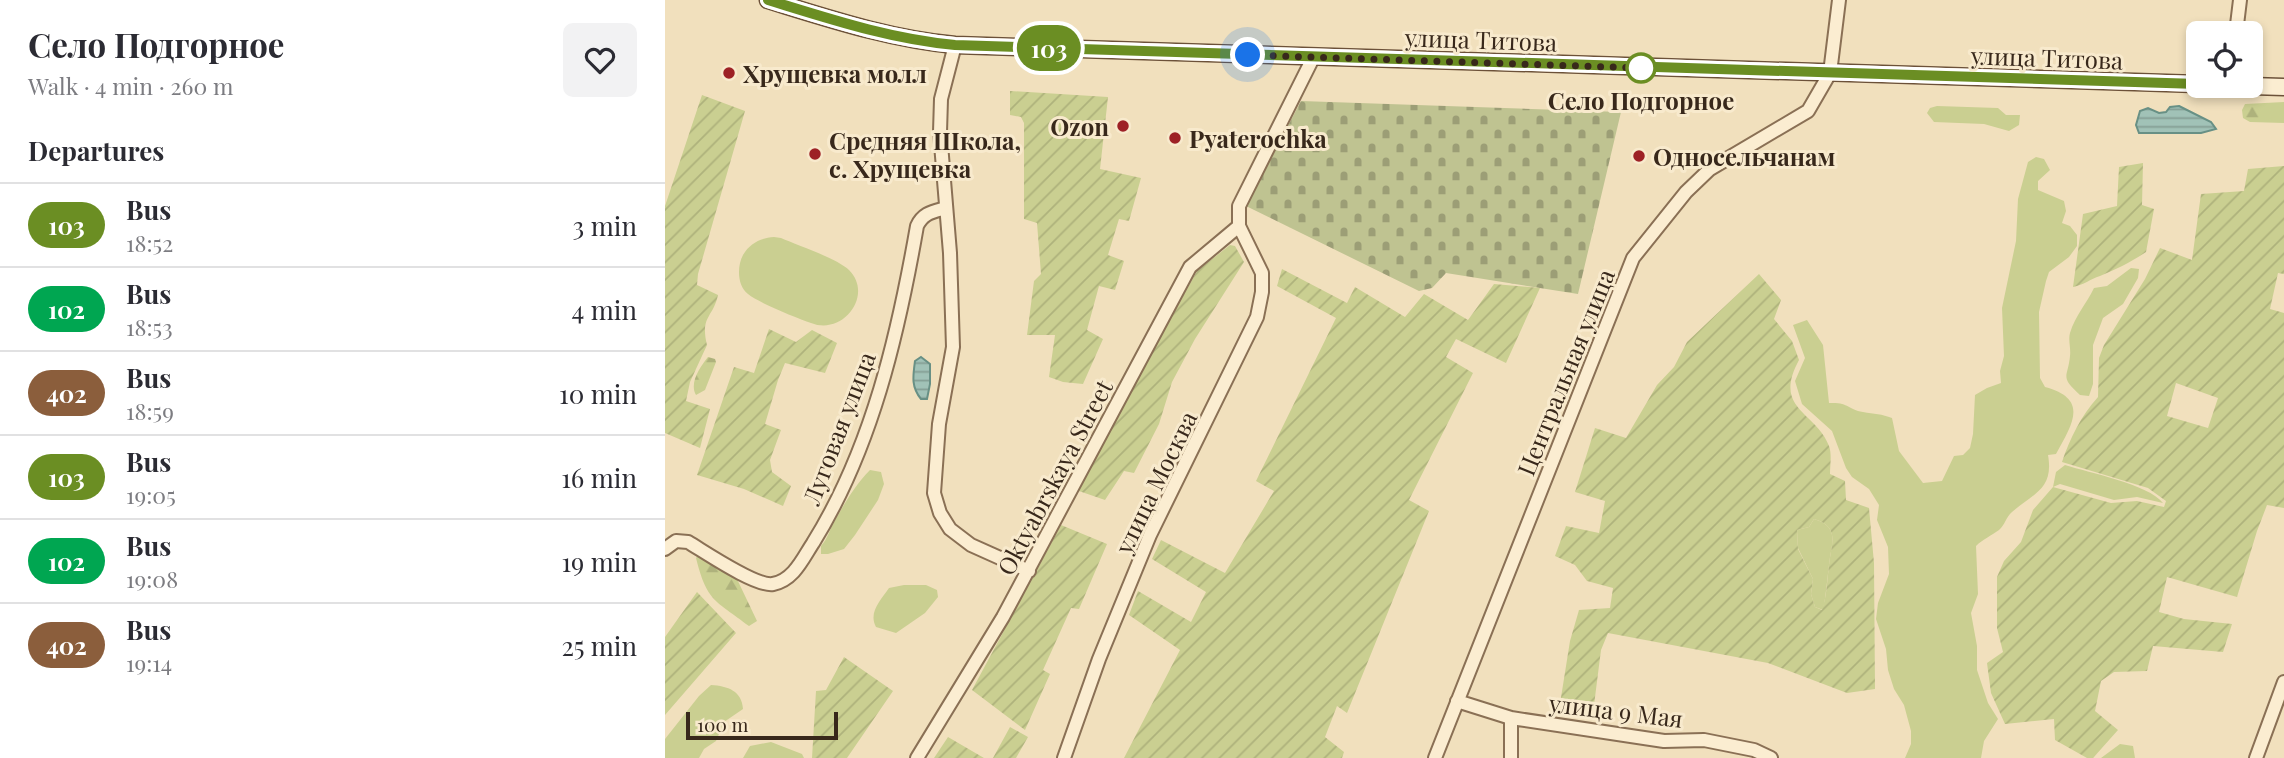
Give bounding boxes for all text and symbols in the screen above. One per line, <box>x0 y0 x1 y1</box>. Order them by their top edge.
street label: улица Титова <box>1403 20 1558 58</box>
map controls <box>2186 21 2263 98</box>
button: locate <box>2186 21 2263 98</box>
text: Село Подгорное <box>28 22 284 66</box>
button: heart <box>563 23 637 97</box>
line badge: 103 <box>1009 25 1089 71</box>
text: 103 <box>1031 32 1067 64</box>
your location <box>1230 37 1265 72</box>
street label: улица Титова <box>1969 38 2124 76</box>
marker: Село Подгорное <box>1626 53 1656 83</box>
place label: Хрущевка молл <box>743 57 927 89</box>
marker: Хрущевка молл <box>721 65 737 81</box>
text: Walk · 4 min · 260 m <box>28 70 233 101</box>
place label: Село Подгорное <box>1548 84 1734 116</box>
place label: Ozon <box>1050 110 1109 142</box>
marker: Ozon <box>1115 118 1131 134</box>
place label: Pyaterochka <box>1189 122 1327 154</box>
place label: Средняя Школа, с. Хрущевка <box>829 124 1021 184</box>
marker: Pyaterochka <box>1167 130 1183 146</box>
text: Departures <box>28 133 164 168</box>
place label: Односельчанам <box>1653 140 1835 172</box>
marker: Средняя Школа, с. Хрущевка <box>807 146 823 162</box>
marker: Односельчанам <box>1631 148 1647 164</box>
text: Bus <box>126 192 171 227</box>
text: 3 min <box>573 208 637 243</box>
text: 103 <box>48 209 85 241</box>
text: 18:52 <box>126 227 173 258</box>
street label: Центральная улица <box>1509 264 1621 480</box>
text: Bus <box>126 276 171 311</box>
text: 4 min <box>571 292 637 327</box>
text: 102 <box>48 293 85 325</box>
text: 18:53 <box>126 311 173 342</box>
street label: Луговая улица <box>794 347 882 510</box>
text: Bus <box>126 360 171 395</box>
street label: Oktyabrskaya Street <box>989 373 1119 580</box>
text: 10 min <box>559 376 637 411</box>
text: 402 <box>46 377 87 409</box>
text: 18:59 <box>126 395 174 426</box>
street label: улица Москва <box>1106 405 1203 560</box>
text: Bus <box>126 444 171 479</box>
text: 16 min <box>561 460 637 495</box>
text: 103 <box>48 461 85 493</box>
text: 19:05 <box>126 479 176 510</box>
text: Bus <box>126 528 171 563</box>
text: 19 min <box>561 544 637 579</box>
text: 102 <box>48 545 85 577</box>
text: 19:08 <box>126 563 178 594</box>
text: Bus <box>126 612 171 647</box>
text: 25 min <box>561 628 637 663</box>
text: 402 <box>46 629 87 661</box>
text: 19:14 <box>126 647 172 678</box>
street label: улица 9 Мая <box>1546 686 1685 734</box>
scale bar <box>686 709 838 741</box>
text: 100 m <box>697 711 748 737</box>

